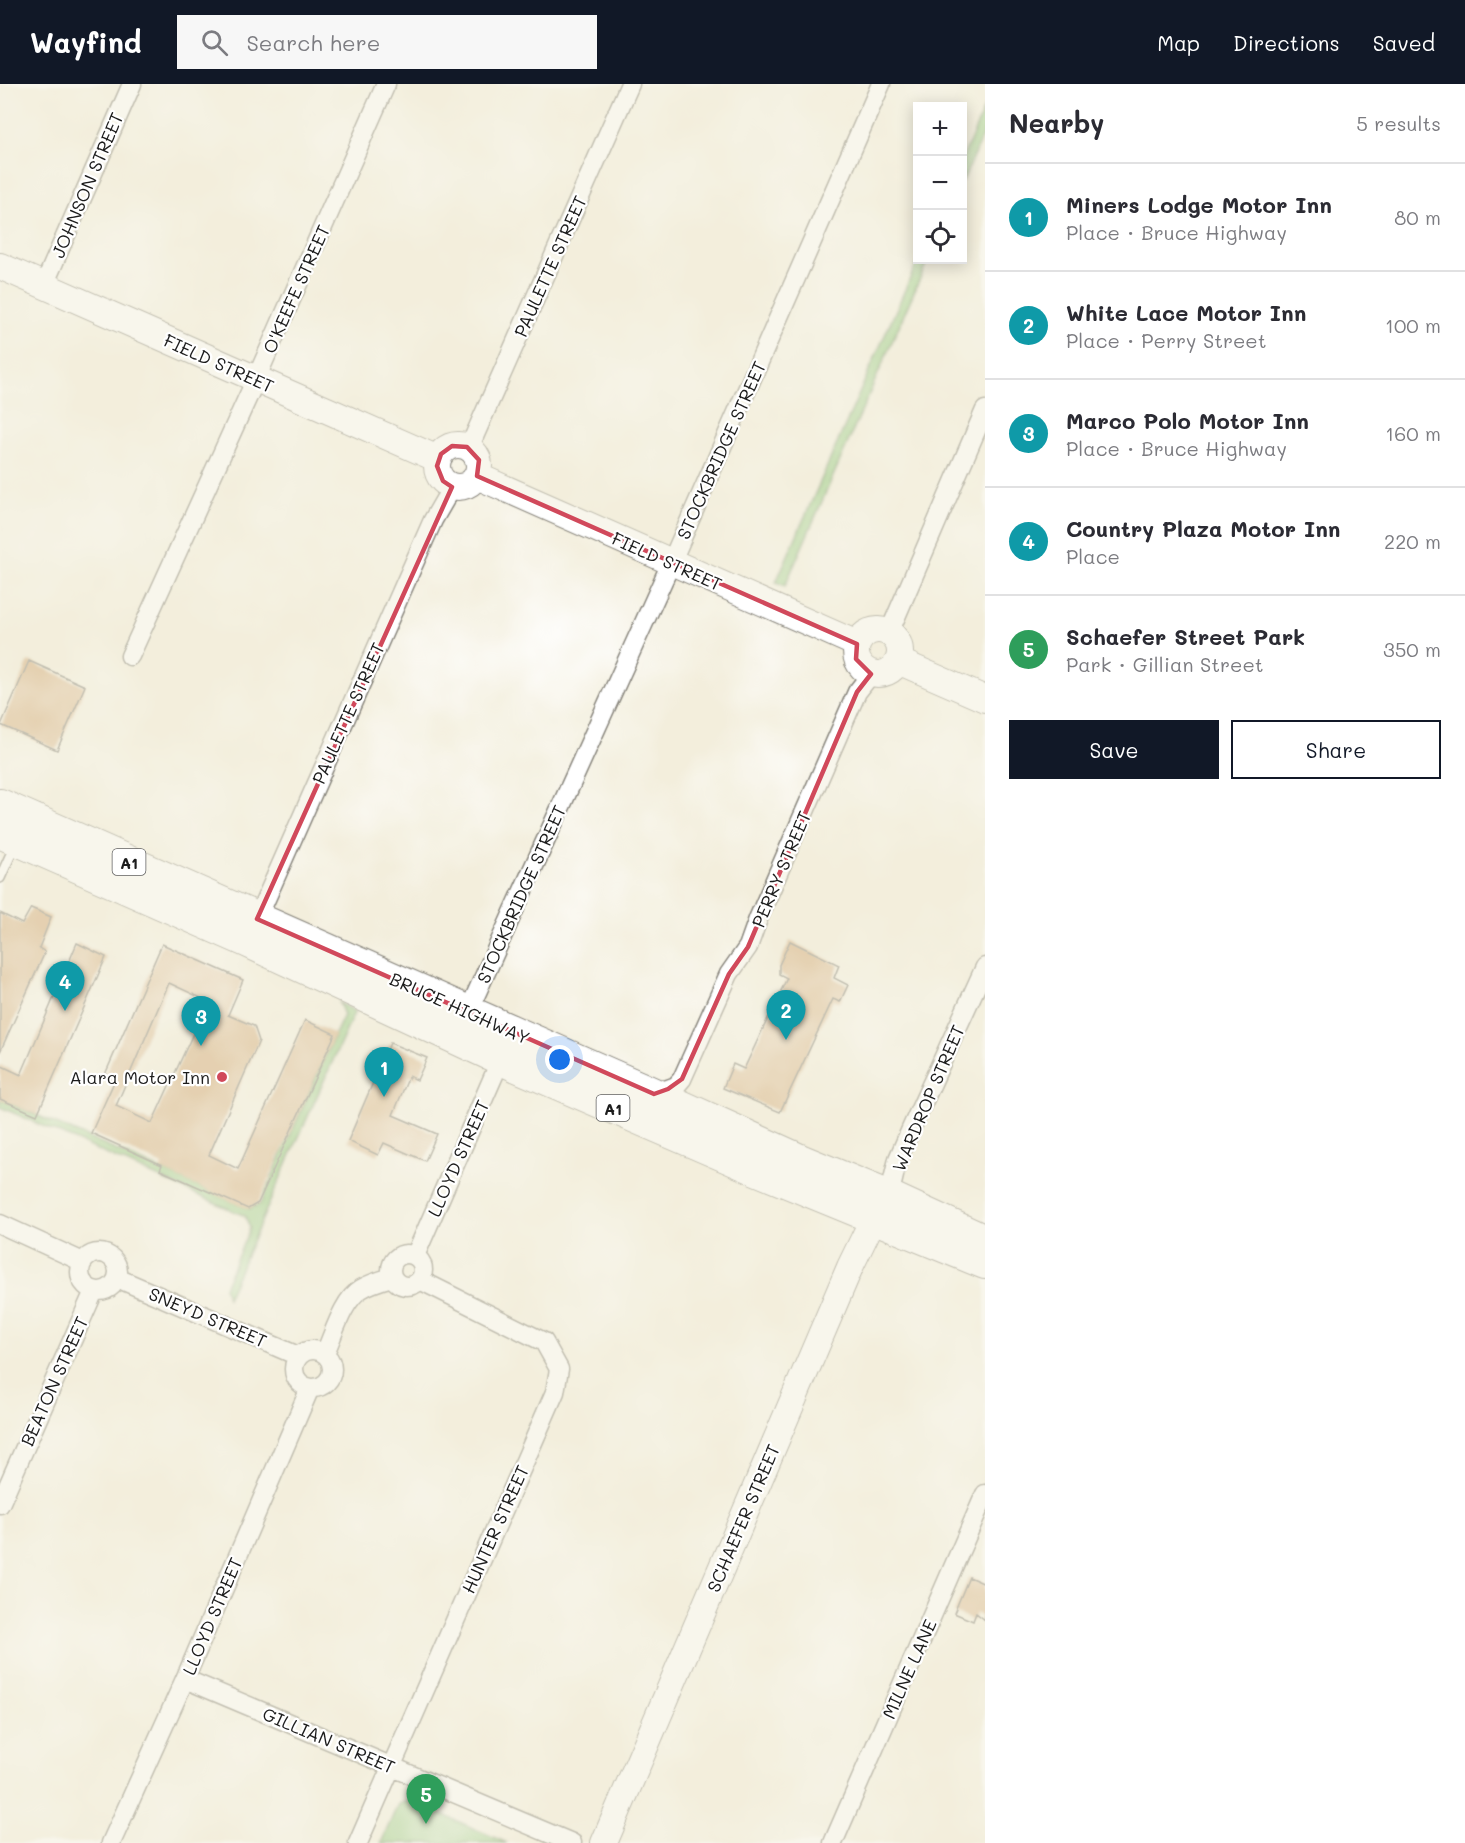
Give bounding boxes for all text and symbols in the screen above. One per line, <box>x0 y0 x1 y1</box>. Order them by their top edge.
search box <box>177 15 597 69</box>
text: Wayfind <box>30 24 141 60</box>
icon: search <box>198 26 231 59</box>
text: Search here <box>246 28 380 57</box>
text: Map <box>1157 29 1200 56</box>
text: Directions <box>1233 29 1340 56</box>
text: Saved <box>1373 29 1435 56</box>
map controls <box>913 102 967 264</box>
button: + <box>913 102 967 156</box>
text: Nearby <box>1009 106 1104 140</box>
street label: JOHNSON STREET <box>45 108 129 262</box>
text: 5 results <box>1356 110 1441 136</box>
button: − <box>913 156 967 210</box>
text: Miners Lodge Motor Inn <box>1066 190 1332 219</box>
street label: PAULETTE STREET <box>508 192 592 340</box>
text: 1 <box>1024 204 1033 230</box>
text: 80 m <box>1394 204 1441 230</box>
button: locate <box>913 210 967 264</box>
text: Place · Bruce Highway <box>1066 219 1287 245</box>
street label: O'KEEFE STREET <box>257 221 335 357</box>
text: White Lace Motor Inn <box>1066 298 1306 327</box>
text: 2 <box>1023 312 1034 338</box>
text: 100 m <box>1385 312 1441 338</box>
text: Place · Perry Street <box>1066 327 1267 353</box>
street label: FIELD STREET <box>160 328 278 398</box>
street label: STOCKBRIDGE STREET <box>671 357 771 543</box>
text: Marco Polo Motor Inn <box>1066 406 1309 435</box>
text: 3 <box>1023 420 1035 446</box>
text: 160 m <box>1385 420 1441 446</box>
text: Place · Bruce Highway <box>1066 435 1287 461</box>
text: Country Plaza Motor Inn <box>1066 514 1340 543</box>
street label: FIELD STREET <box>608 526 726 596</box>
text: 4 <box>1022 528 1035 554</box>
text: 220 m <box>1384 528 1441 554</box>
text: Place <box>1066 543 1120 569</box>
text: Schaefer Street Park <box>1066 622 1305 651</box>
text: 5 <box>1023 636 1034 662</box>
text: 350 m <box>1383 636 1441 662</box>
street label: PAULETTE STREET <box>306 639 390 787</box>
text: Park · Gillian Street <box>1066 651 1264 677</box>
button: Save <box>1009 720 1219 779</box>
button: Share <box>1231 720 1441 779</box>
street label: STOCKBRIDGE STREET <box>471 801 571 987</box>
street label: PERRY STREET <box>746 807 816 931</box>
road number: A1 <box>112 849 146 875</box>
pin: 4 <box>46 962 84 1011</box>
street label: BRUCE HIGHWAY <box>386 966 534 1050</box>
pin: 2 <box>766 990 806 1040</box>
pin: 3 <box>182 996 220 1046</box>
street label: WARDROP STREET <box>886 1021 970 1175</box>
your location <box>545 1045 574 1074</box>
pin: 1 <box>364 1048 404 1097</box>
place label: Alara Motor Inn <box>70 1065 210 1089</box>
marker: Alara Motor Inn <box>215 1070 229 1084</box>
road number: A1 <box>596 1095 630 1121</box>
street label: LLOYD STREET <box>422 1096 494 1220</box>
street label: SNEYD STREET <box>145 1281 271 1353</box>
street label: BEATON STREET <box>15 1312 93 1450</box>
street label: SCHAEFER STREET <box>701 1440 785 1596</box>
street label: HUNTER STREET <box>456 1461 534 1597</box>
street label: LLOYD STREET <box>176 1554 248 1678</box>
street label: MILNE LANE <box>876 1615 942 1723</box>
street label: GILLIAN STREET <box>259 1701 399 1779</box>
pin: 5 <box>406 1774 446 1824</box>

